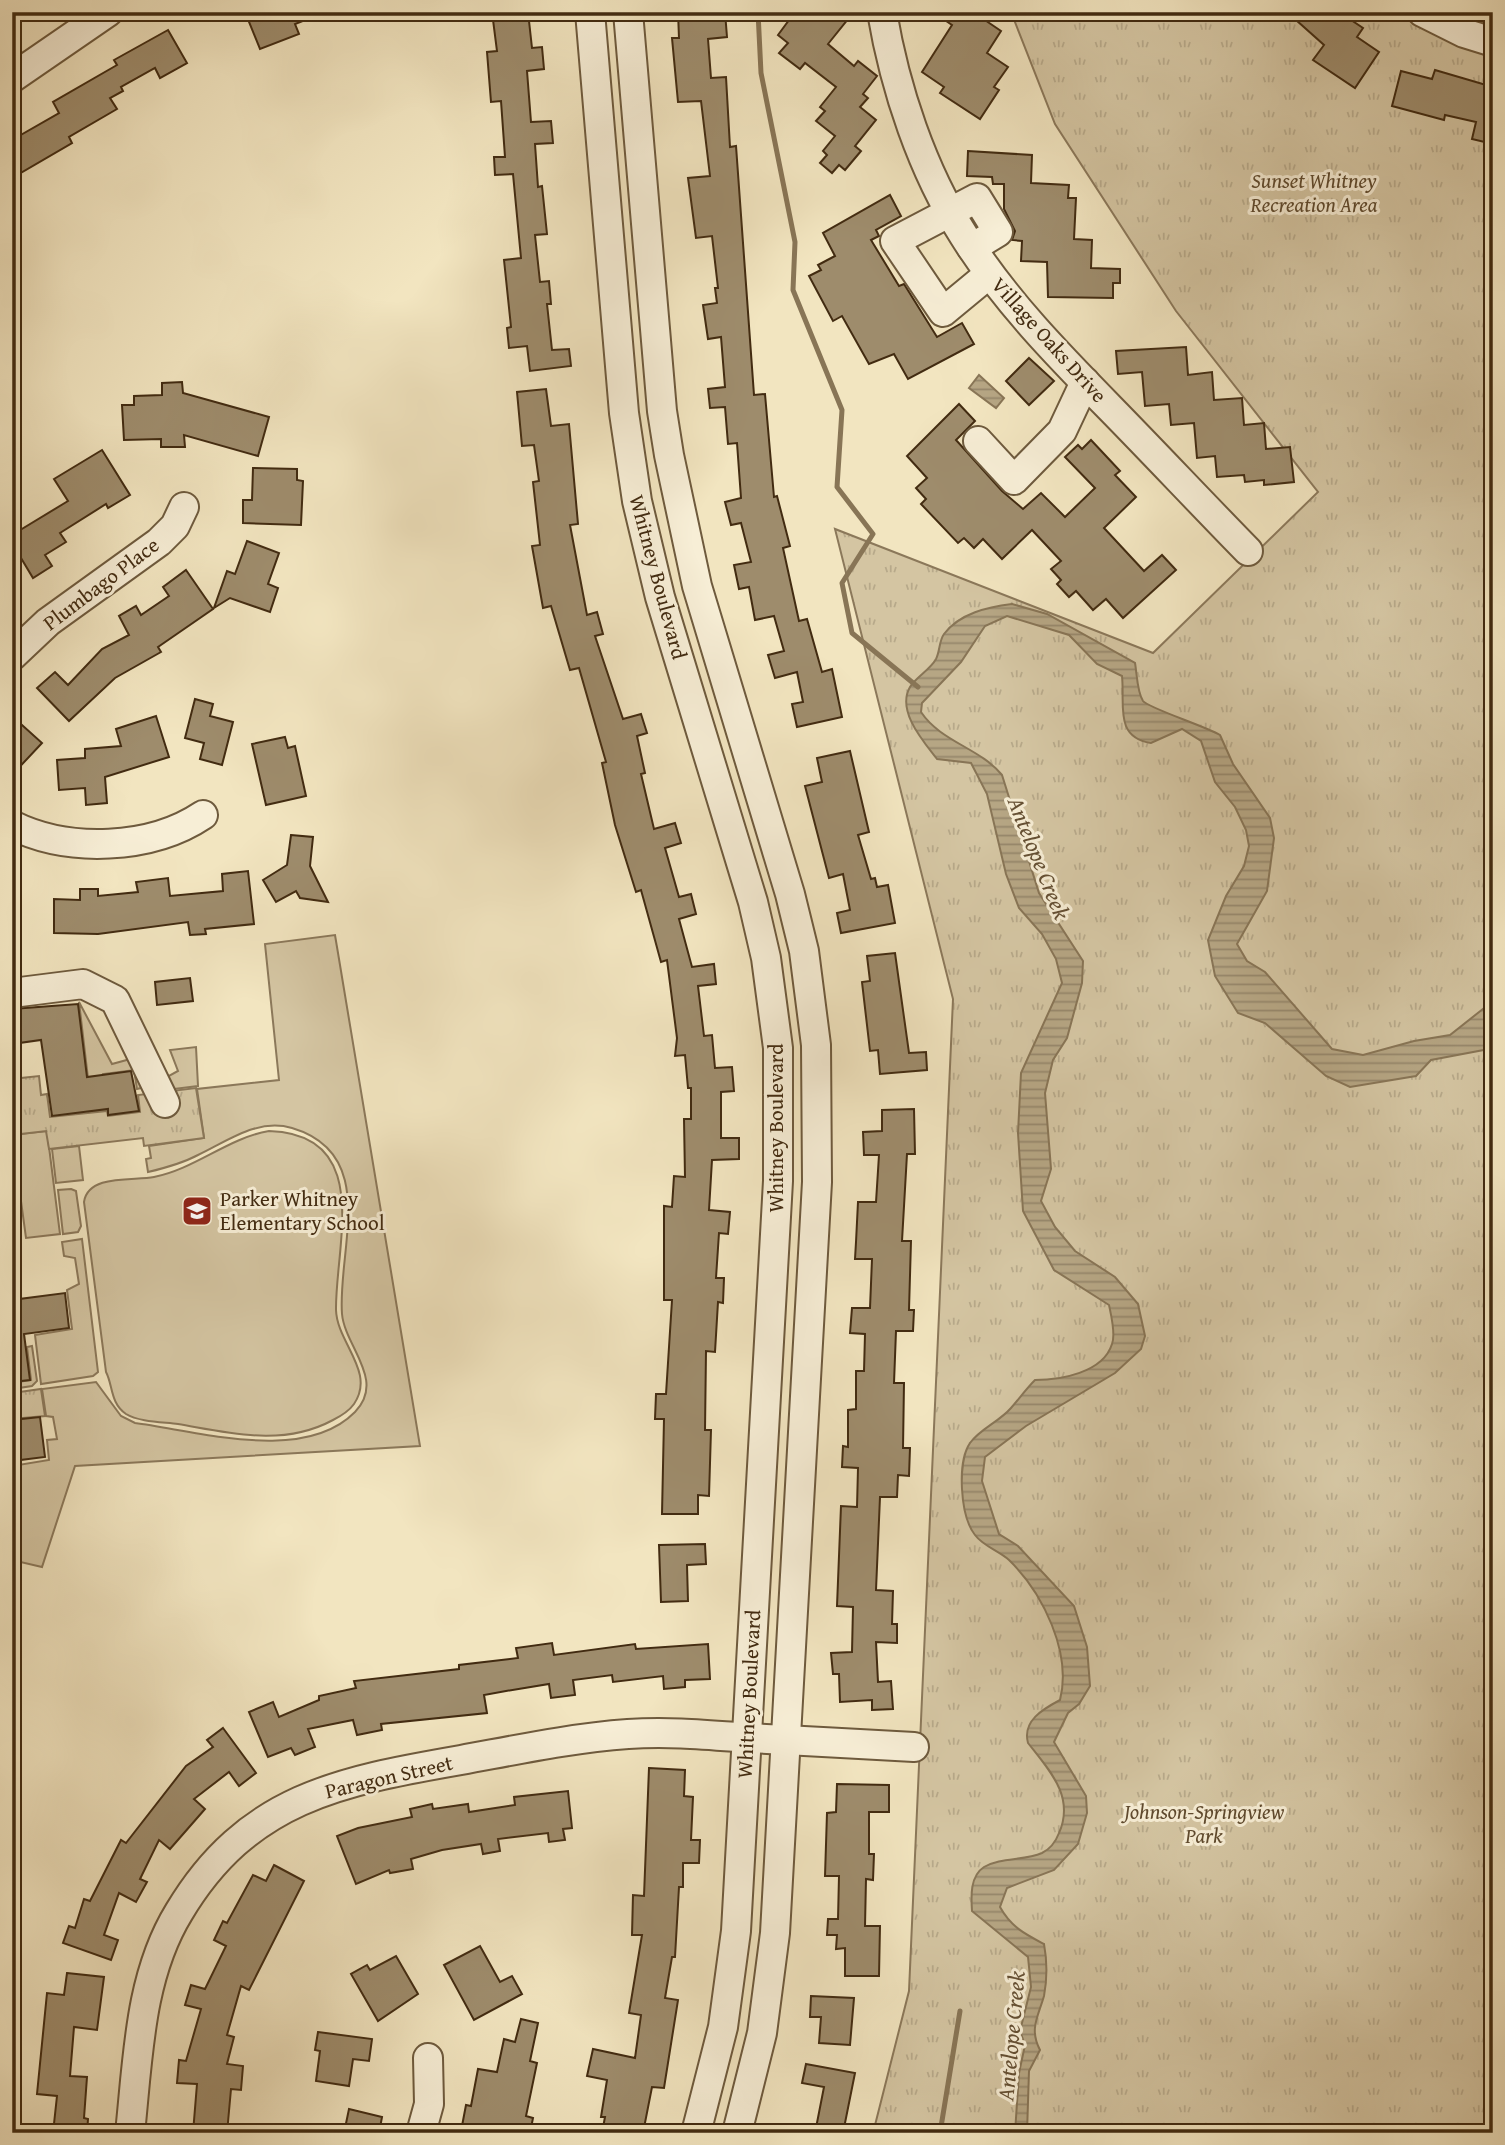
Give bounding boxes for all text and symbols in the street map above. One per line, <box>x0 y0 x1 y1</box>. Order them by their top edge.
park label: Sunset Whitney Recreation Area <box>1250 165 1378 220</box>
street label: Village Oaks Drive <box>984 270 1114 409</box>
street label: Whitney Boulevard <box>622 491 696 663</box>
street label: Plumbago Place <box>36 529 165 638</box>
water label: Antelope Creek <box>999 790 1079 925</box>
street label: Whitney Boulevard <box>760 1043 791 1213</box>
place label: Parker Whitney Elementary School <box>220 1183 385 1238</box>
school or university icon: Parker Whitney Elementary School <box>180 1194 214 1228</box>
street label: Whitney Boulevard <box>729 1608 768 1779</box>
street label: Paragon Street <box>322 1747 456 1806</box>
park label: Johnson-Springview Park <box>1121 1796 1284 1851</box>
water label: Antelope Creek <box>988 1969 1033 2103</box>

